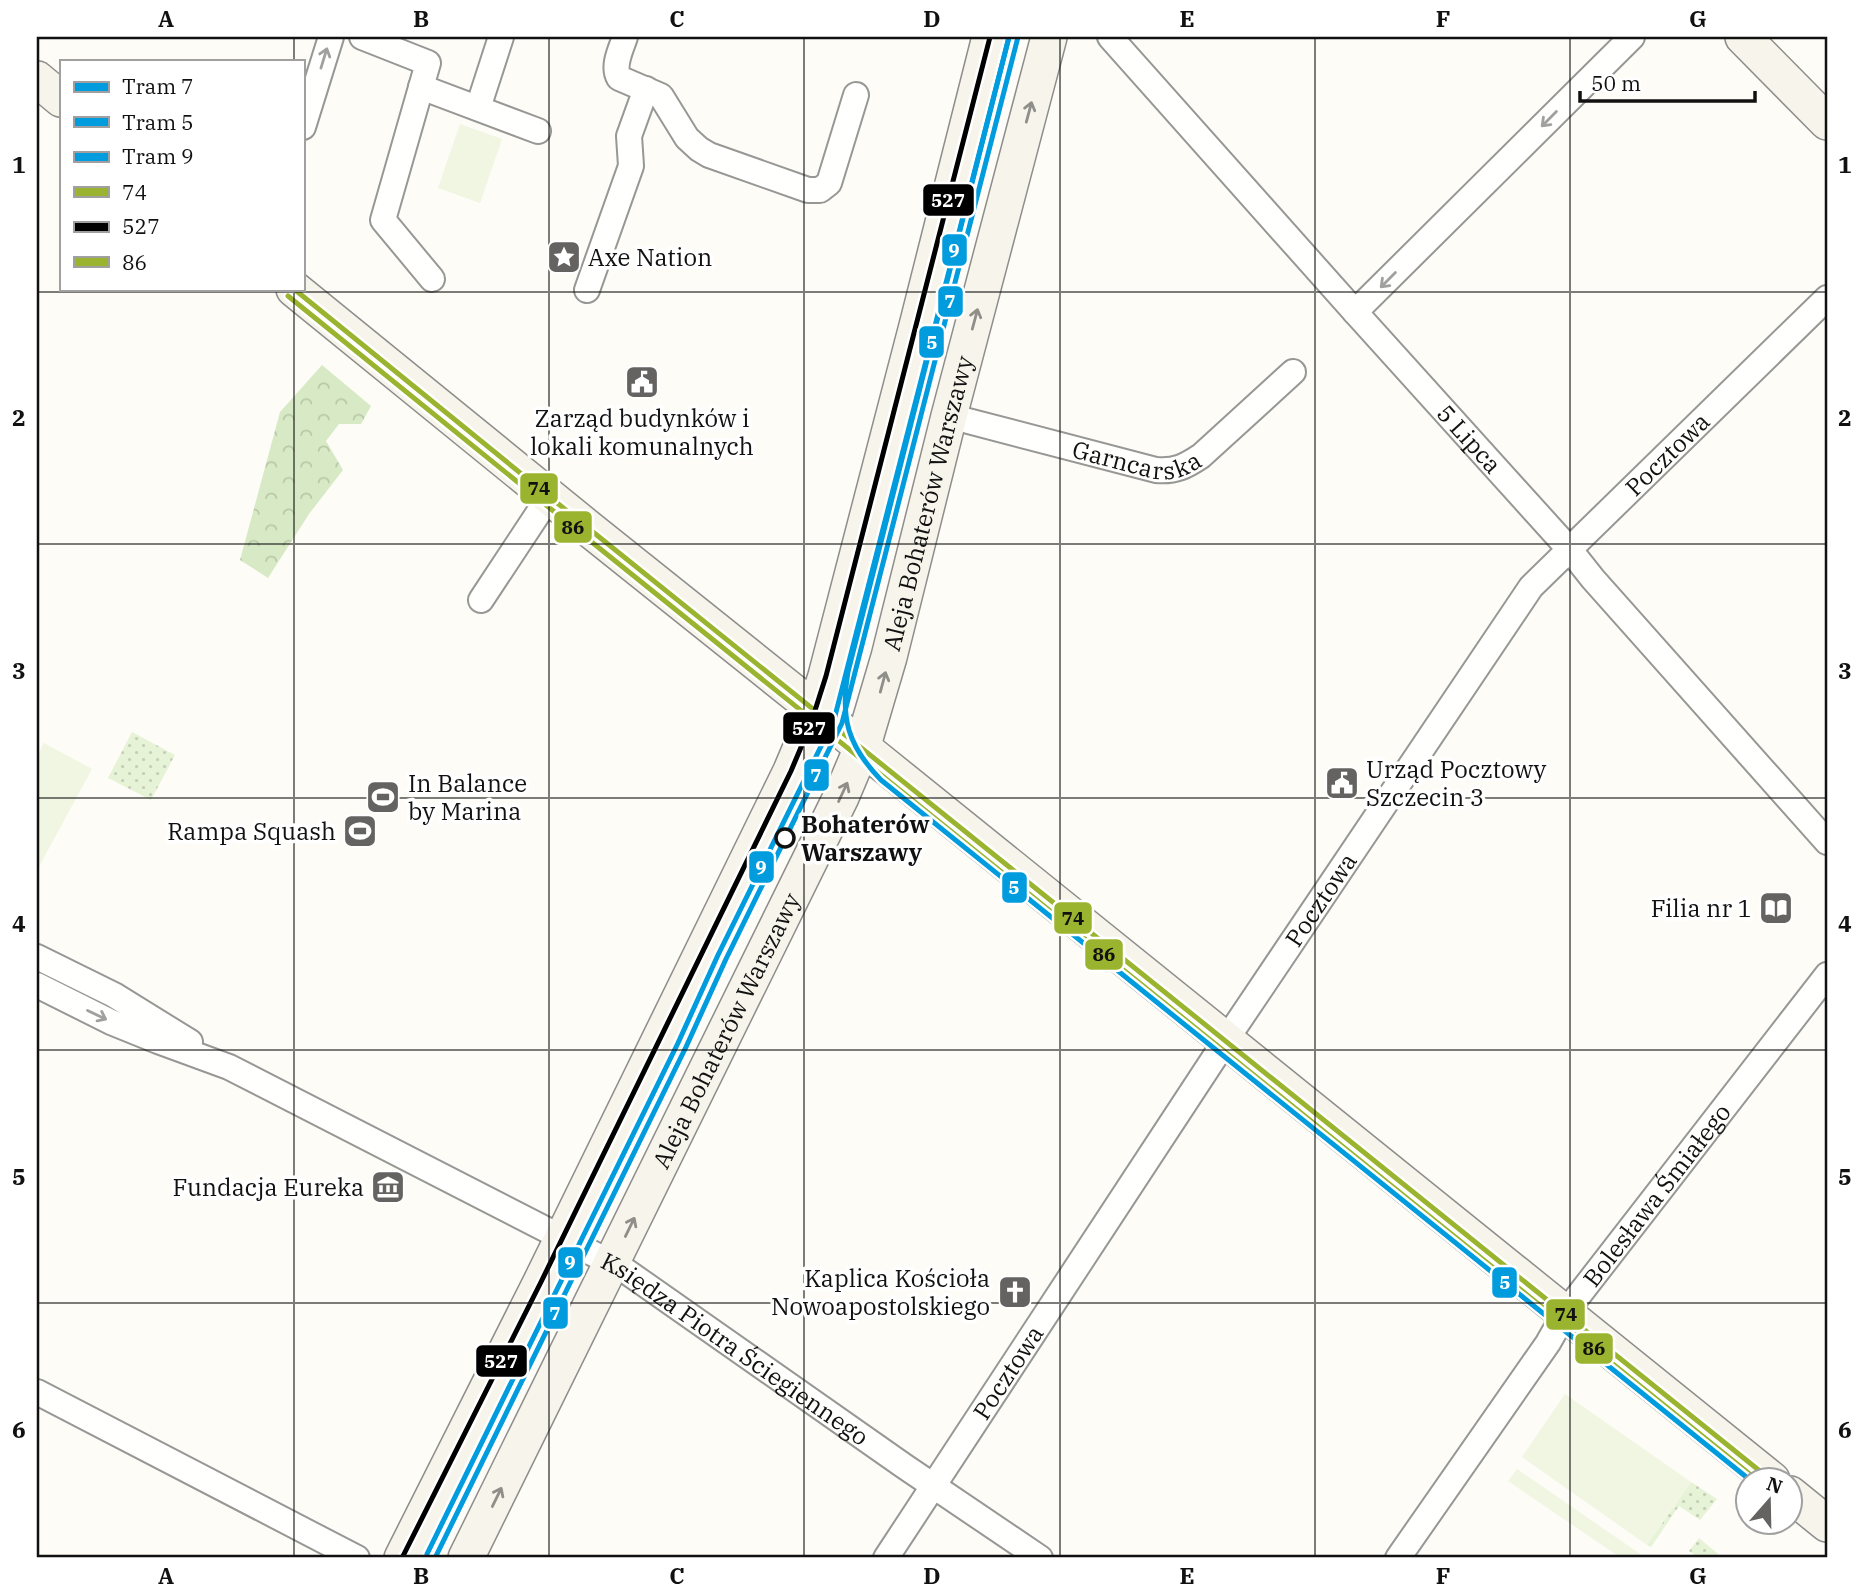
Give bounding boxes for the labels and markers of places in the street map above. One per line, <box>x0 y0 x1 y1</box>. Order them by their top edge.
place icon: Axe Nation <box>545 238 583 276</box>
place label: Axe Nation <box>588 241 712 273</box>
public building icon: Zarząd budynków i lokali komunalnych <box>623 363 661 401</box>
place label: Zarząd budynków i lokali komunalnych <box>530 402 754 462</box>
place label: Urząd Pocztowy Szczecin 3 <box>1366 753 1547 813</box>
public building icon: Urząd Pocztowy Szczecin 3 <box>1323 764 1361 802</box>
place label: In Balance by Marina <box>408 767 527 827</box>
sports icon: In Balance by Marina <box>364 778 402 816</box>
place label: Bohaterów Warszawy <box>801 808 930 868</box>
sports icon: Rampa Squash <box>341 812 379 850</box>
place label: Rampa Squash <box>167 815 336 847</box>
marker: Bohaterów Warszawy <box>775 828 795 848</box>
library icon: Filia nr 1 <box>1757 889 1795 927</box>
place label: Filia nr 1 <box>1651 892 1752 924</box>
museum icon: Fundacja Eureka <box>369 1168 407 1206</box>
place label: Fundacja Eureka <box>173 1171 364 1203</box>
place label: Kaplica Kościoła Nowoapostolskiego <box>771 1262 990 1322</box>
church icon: Kaplica Kościoła Nowoapostolskiego <box>996 1273 1034 1311</box>

